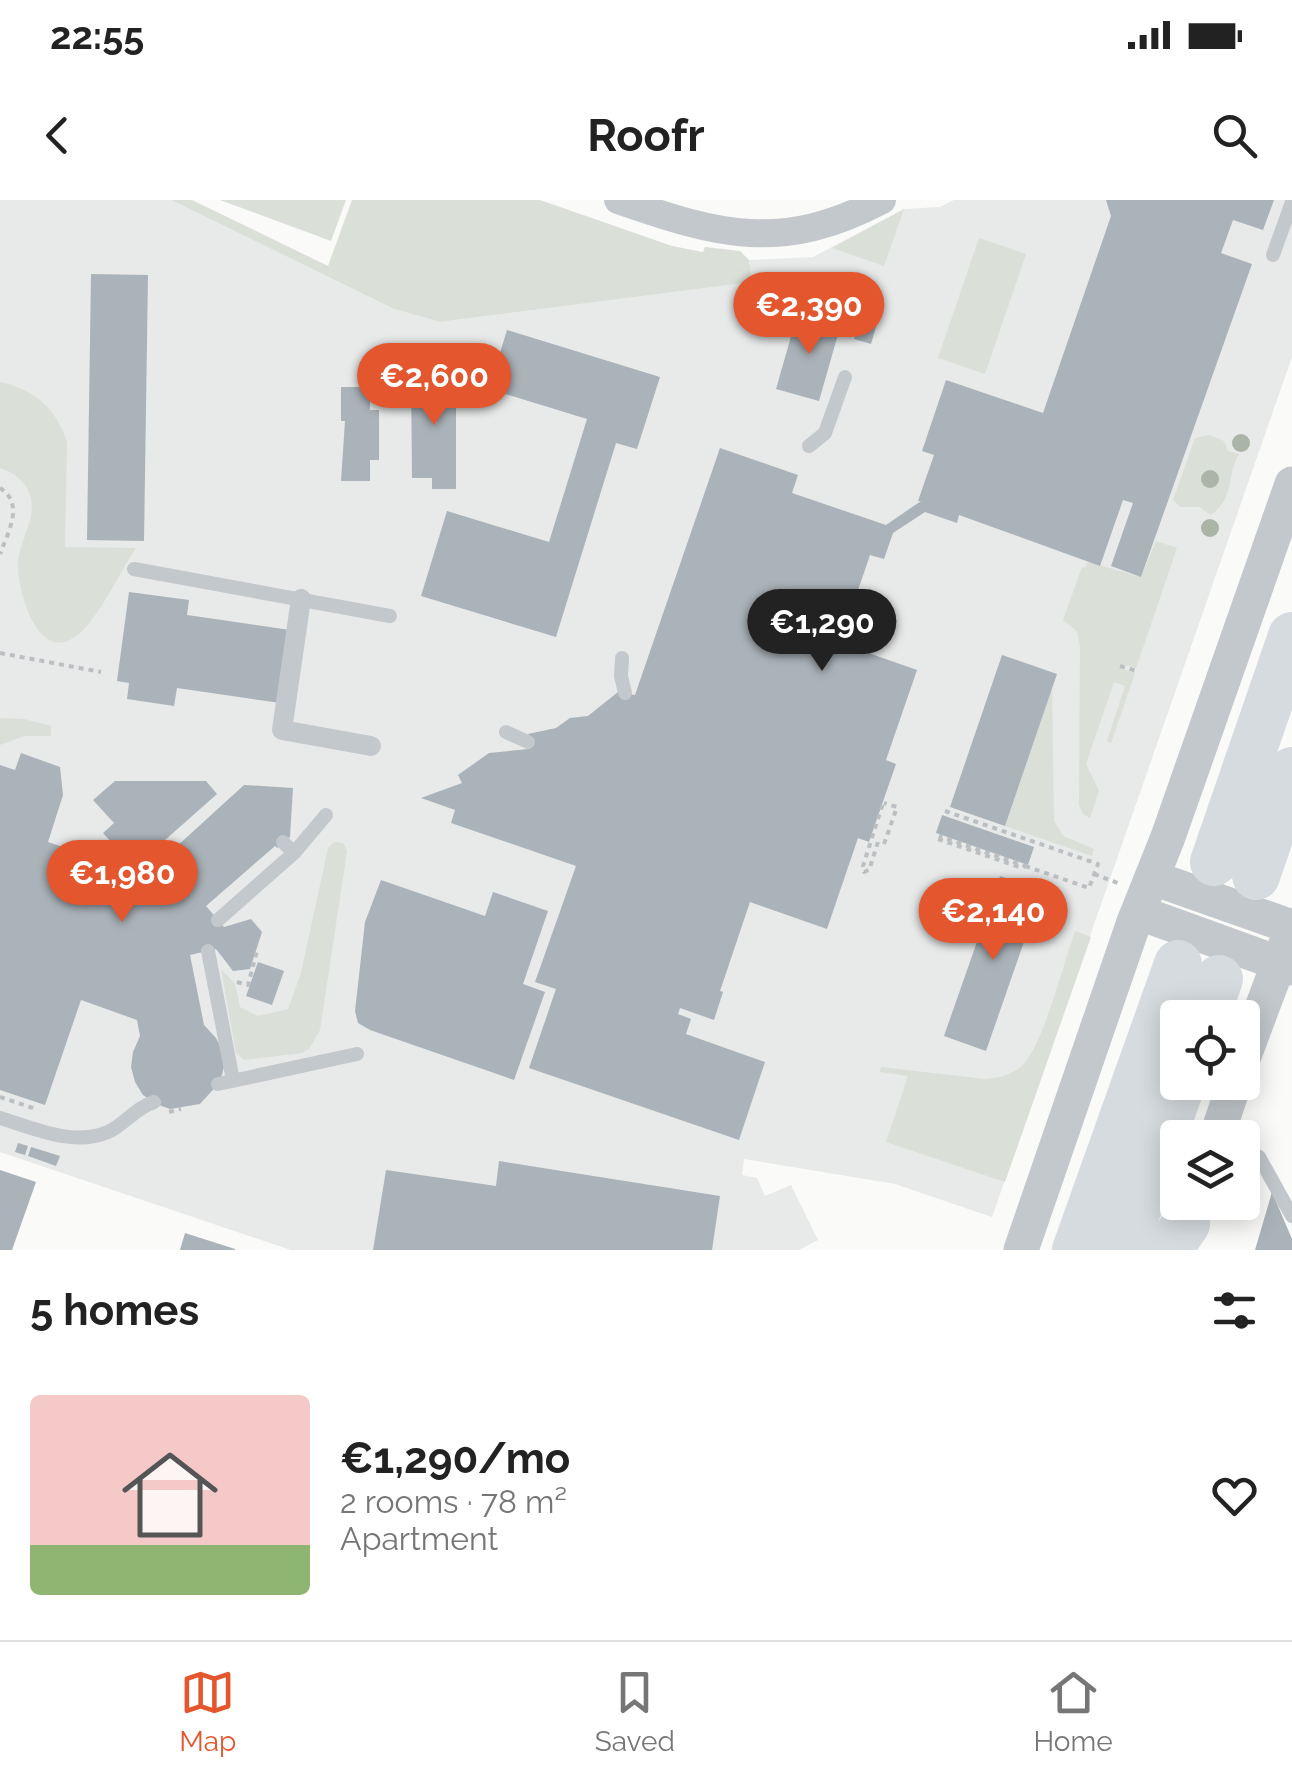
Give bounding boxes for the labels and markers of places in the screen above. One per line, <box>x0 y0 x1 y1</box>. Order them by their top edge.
pin: €2,390 <box>728 272 890 357</box>
pin: €2,600 <box>353 343 515 428</box>
pin: €1,290 <box>741 589 903 674</box>
pin: €1,980 <box>41 840 203 925</box>
pin: €2,140 <box>912 878 1074 963</box>

